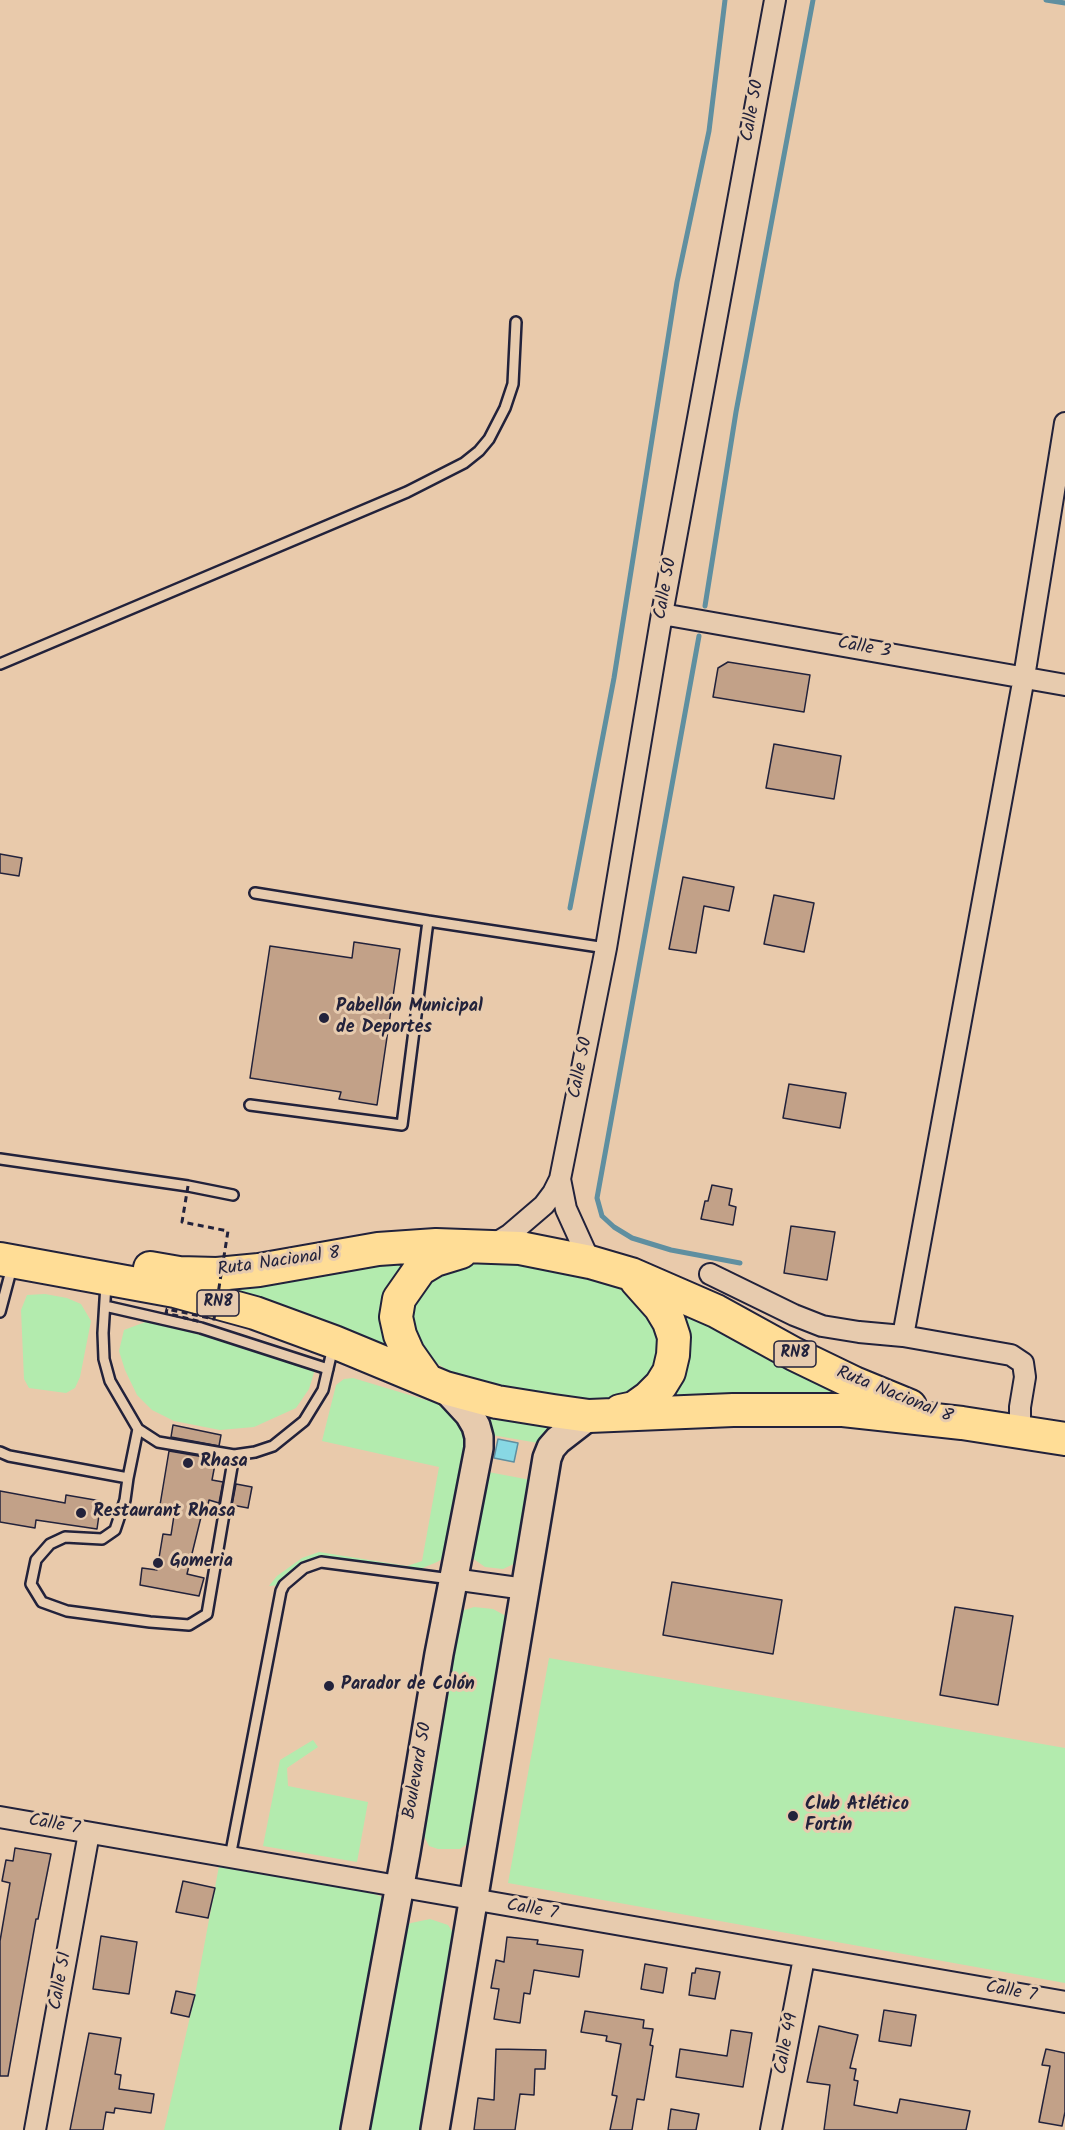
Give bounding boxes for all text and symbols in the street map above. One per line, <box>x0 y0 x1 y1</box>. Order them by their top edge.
street label: Calle 50 <box>738 79 770 143</box>
street label: Calle 50 <box>651 557 683 621</box>
street label: Calle 3 <box>836 634 892 664</box>
place label: Pabellón Municipal de Deportes <box>336 997 483 1040</box>
marker: Pabellón Municipal de Deportes <box>317 1011 331 1025</box>
street label: Calle 50 <box>565 1035 599 1101</box>
street label: Ruta Nacional 8 <box>216 1244 342 1282</box>
road number: RN8 <box>197 1290 239 1316</box>
road number: RN8 <box>774 1341 816 1367</box>
street label: Ruta Nacional 8 <box>833 1363 955 1429</box>
place label: Rhasa <box>200 1452 248 1474</box>
marker: Rhasa <box>181 1456 195 1470</box>
place label: Restaurant Rhasa <box>93 1502 235 1524</box>
marker: Restaurant Rhasa <box>74 1506 88 1520</box>
place label: Gomeria <box>170 1552 233 1574</box>
marker: Gomeria <box>151 1556 165 1570</box>
place label: Parador de Colón <box>341 1675 475 1697</box>
marker: Parador de Colón <box>322 1679 336 1693</box>
street label: Boulevard 50 <box>400 1721 438 1821</box>
place label: Club Atlético Fortín <box>805 1795 909 1838</box>
marker: Club Atlético Fortín <box>786 1809 800 1823</box>
street label: Calle 7 <box>27 1811 81 1841</box>
street label: Calle 7 <box>505 1896 559 1926</box>
street label: Calle 51 <box>46 1950 78 2012</box>
street label: Calle 7 <box>984 1978 1038 2008</box>
street label: Calle 49 <box>771 2011 805 2077</box>

